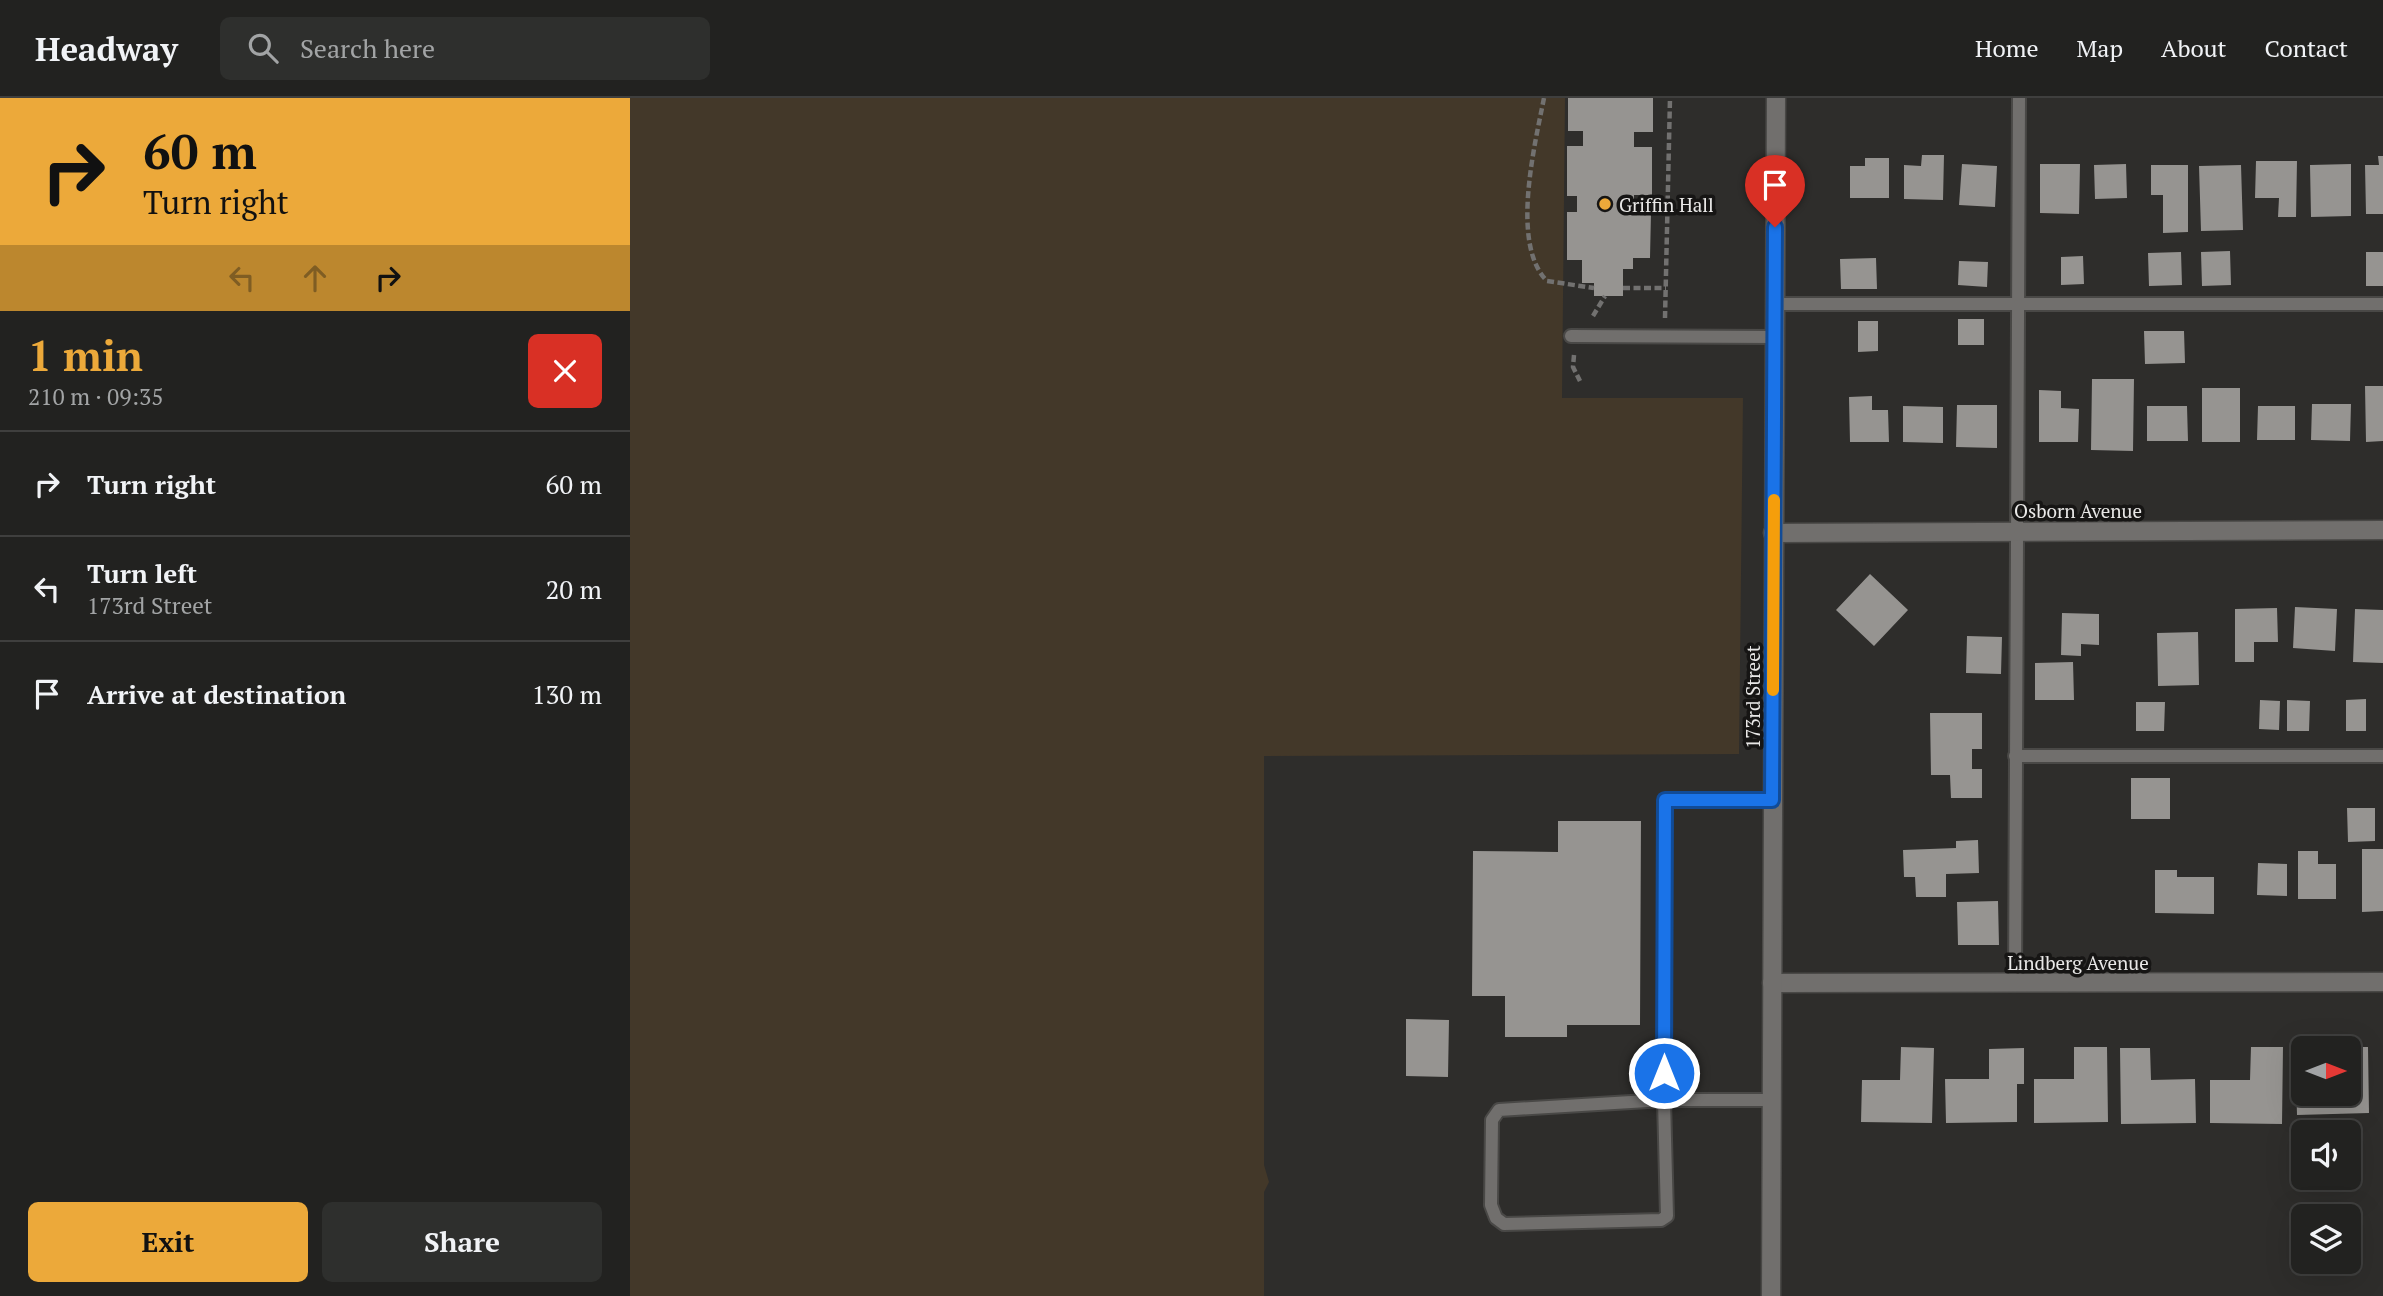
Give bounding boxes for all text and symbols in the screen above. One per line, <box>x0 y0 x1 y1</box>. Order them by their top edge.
search box <box>220 17 710 80</box>
text: Headway <box>35 27 178 70</box>
icon: search <box>244 29 282 67</box>
text: Search here <box>300 31 435 65</box>
text: Home <box>1975 32 2039 64</box>
text: Map <box>2077 32 2123 64</box>
text: About <box>2161 32 2227 64</box>
text: Contact <box>2265 32 2348 64</box>
text: 60 m <box>143 118 257 183</box>
icon: right <box>28 126 119 217</box>
pin <box>1745 155 1805 227</box>
icon: arrive <box>1756 166 1794 204</box>
text: Turn right <box>143 181 289 223</box>
place label: Griffin Hall <box>1619 192 1714 217</box>
marker: Griffin Hall <box>1597 196 1613 212</box>
icon: left <box>223 259 261 297</box>
icon: ahead <box>296 259 334 297</box>
icon: right <box>369 259 407 297</box>
text: 1 min <box>28 327 143 383</box>
button: close <box>528 334 602 408</box>
text: 210 m · 09:35 <box>28 381 163 412</box>
icon: right <box>28 465 66 503</box>
text: Turn right <box>87 467 216 501</box>
text: 60 m <box>546 467 602 501</box>
street label: Osborn Avenue <box>2014 498 2142 523</box>
text: Turn left <box>87 556 197 590</box>
icon: left <box>28 570 66 608</box>
text: 20 m <box>546 572 602 606</box>
text: 173rd Street <box>87 590 212 621</box>
street label: 173rd Street <box>1740 645 1765 749</box>
icon: arrive <box>28 675 66 713</box>
text: Arrive at destination <box>87 677 346 711</box>
text: 130 m <box>532 677 602 711</box>
street label: Lindberg Avenue <box>2007 950 2149 975</box>
position arrow <box>1627 1036 1701 1110</box>
north arrow <box>2291 1036 2361 1106</box>
map controls <box>2291 1036 2361 1274</box>
button: sound <box>2291 1120 2361 1190</box>
button: Exit <box>28 1202 308 1282</box>
button: Share <box>322 1202 602 1282</box>
button: layers <box>2291 1204 2361 1274</box>

